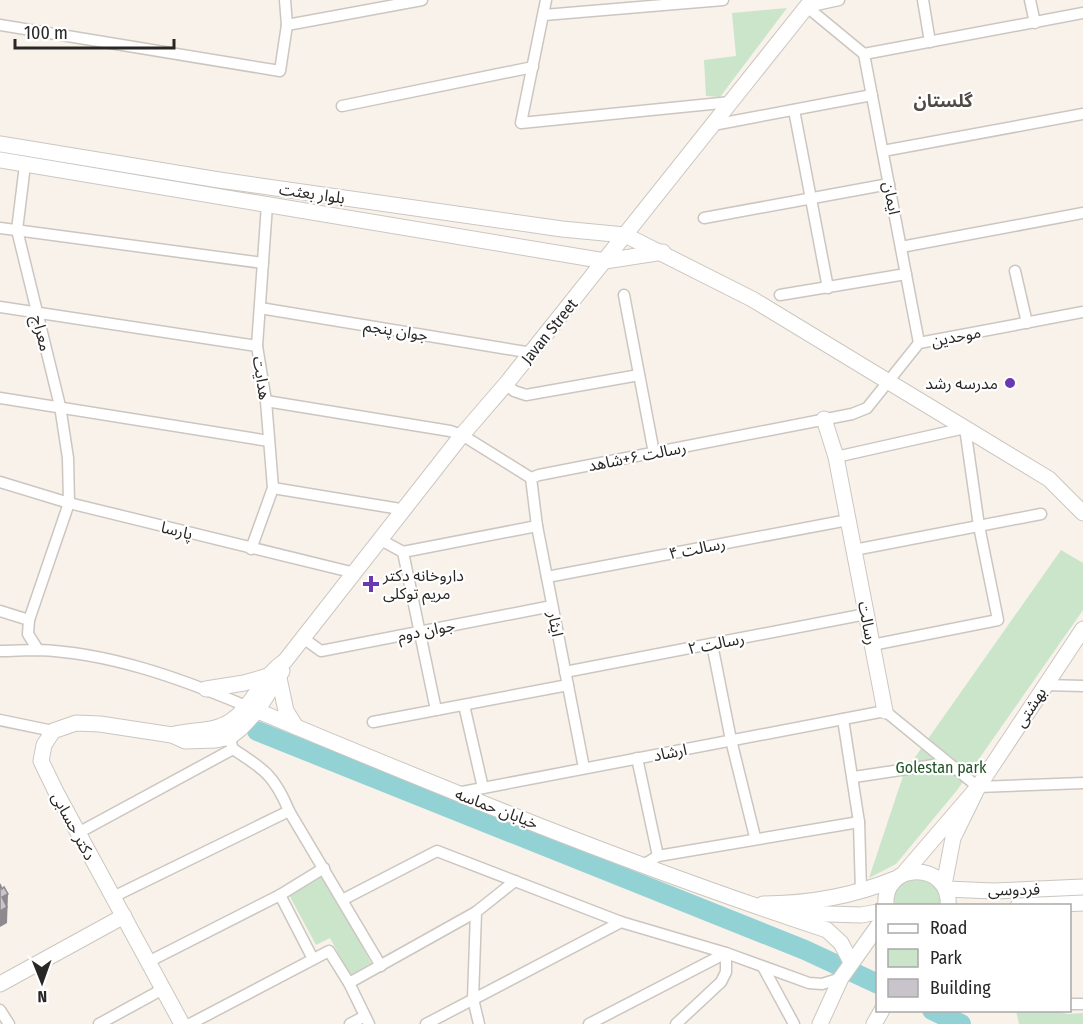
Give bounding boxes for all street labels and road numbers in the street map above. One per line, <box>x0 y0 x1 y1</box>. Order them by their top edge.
street label: بلوار بعثت <box>278 179 346 208</box>
street label: ایمان <box>879 180 904 216</box>
street label: Javan Street <box>517 294 582 368</box>
street label: معراج <box>25 313 55 354</box>
street label: جوان پنجم <box>362 316 429 348</box>
street label: موحدین <box>930 322 983 351</box>
street label: هدایت <box>249 355 274 401</box>
street label: رسالت ۶+شاهد <box>587 438 688 475</box>
street label: پارسا <box>159 517 195 545</box>
street label: رسالت ۴ <box>667 534 727 563</box>
street label: رسالت <box>854 600 881 647</box>
street label: ایثار <box>544 609 567 638</box>
street label: جوان دوم <box>396 616 457 648</box>
street label: رسالت ۲ <box>686 629 746 658</box>
street label: بهشتی <box>1011 684 1050 731</box>
street label: ارشاد <box>652 740 689 765</box>
street label: خیابان حماسه <box>453 784 541 833</box>
street label: دکتر حسابی <box>48 789 99 863</box>
street label: فردوسی <box>988 880 1040 899</box>

